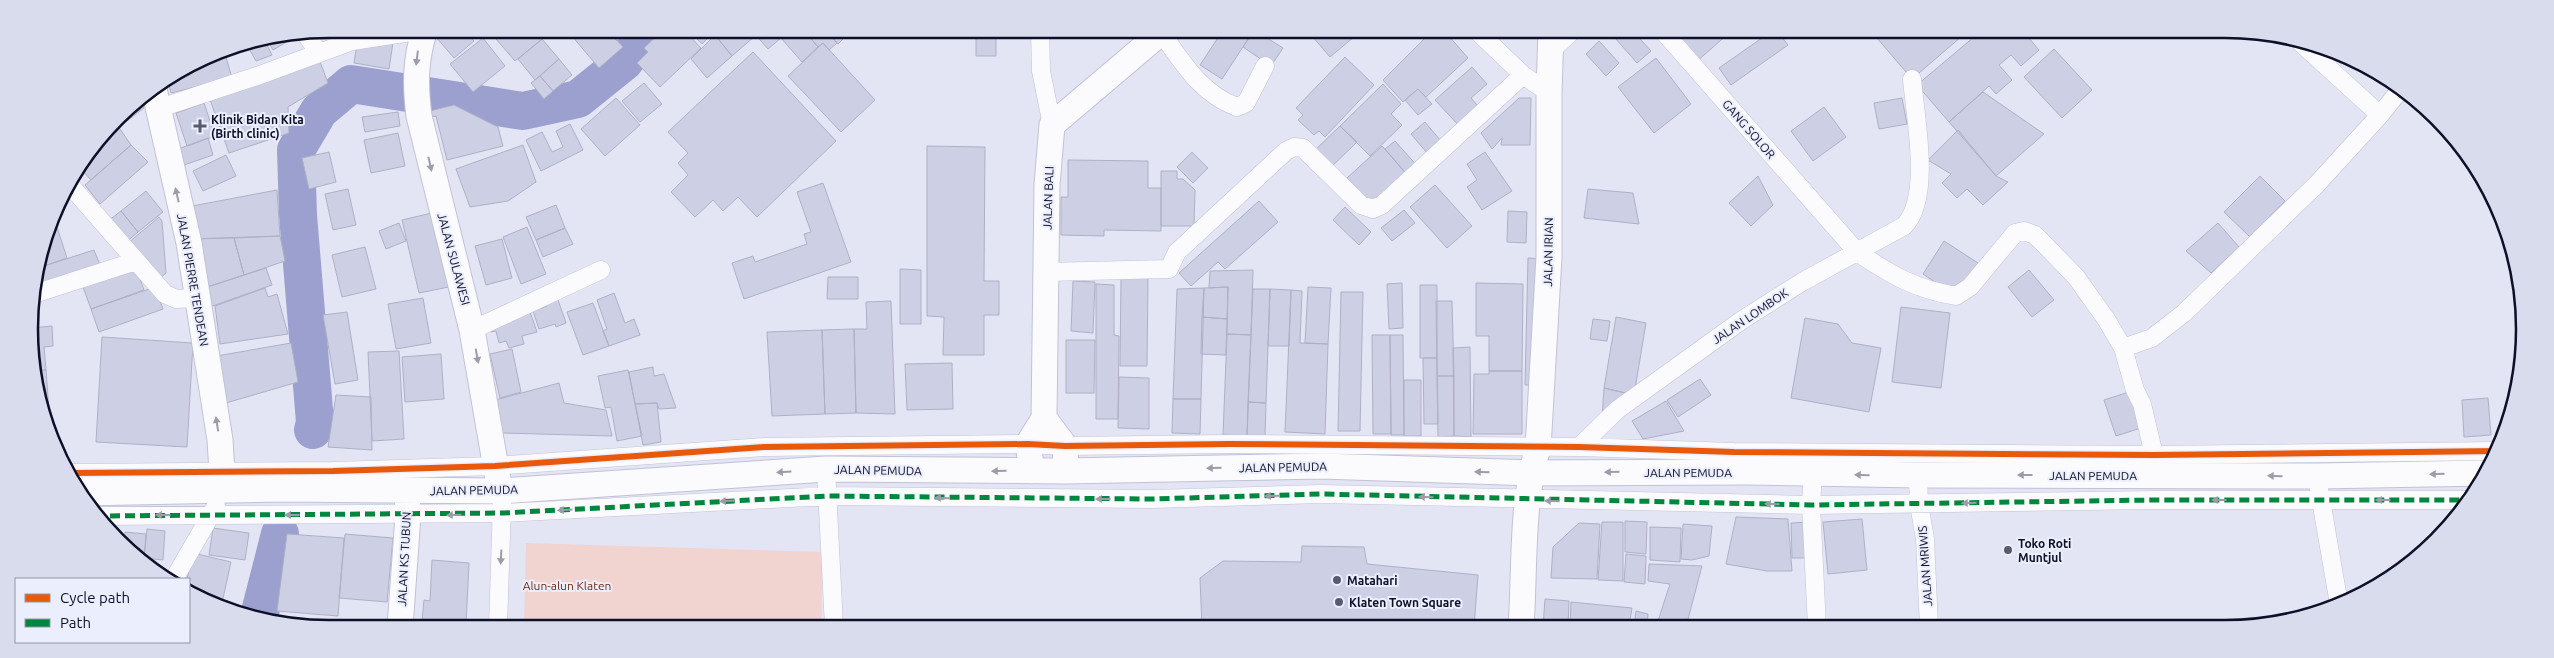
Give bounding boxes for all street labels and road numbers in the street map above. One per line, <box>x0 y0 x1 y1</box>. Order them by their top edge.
street label: GANG SOLOR <box>1720 97 1778 161</box>
street label: JALAN BALI <box>1040 166 1056 230</box>
street label: JALAN SULAWESI <box>435 211 473 307</box>
street label: JALAN PIERRE TENDEAN <box>175 213 211 347</box>
street label: JALAN IRIAN <box>1541 217 1555 287</box>
street label: JALAN LOMBOK <box>1709 285 1791 346</box>
street label: JALAN PEMUDA <box>1239 460 1327 474</box>
street label: JALAN PEMUDA <box>834 463 922 477</box>
street label: JALAN PEMUDA <box>1644 466 1732 479</box>
street label: JALAN PEMUDA <box>2049 469 2137 482</box>
street label: JALAN PEMUDA <box>430 483 518 497</box>
street label: JALAN KS TUBUN <box>395 511 413 607</box>
street label: JALAN MRIWIS <box>1916 525 1934 607</box>

